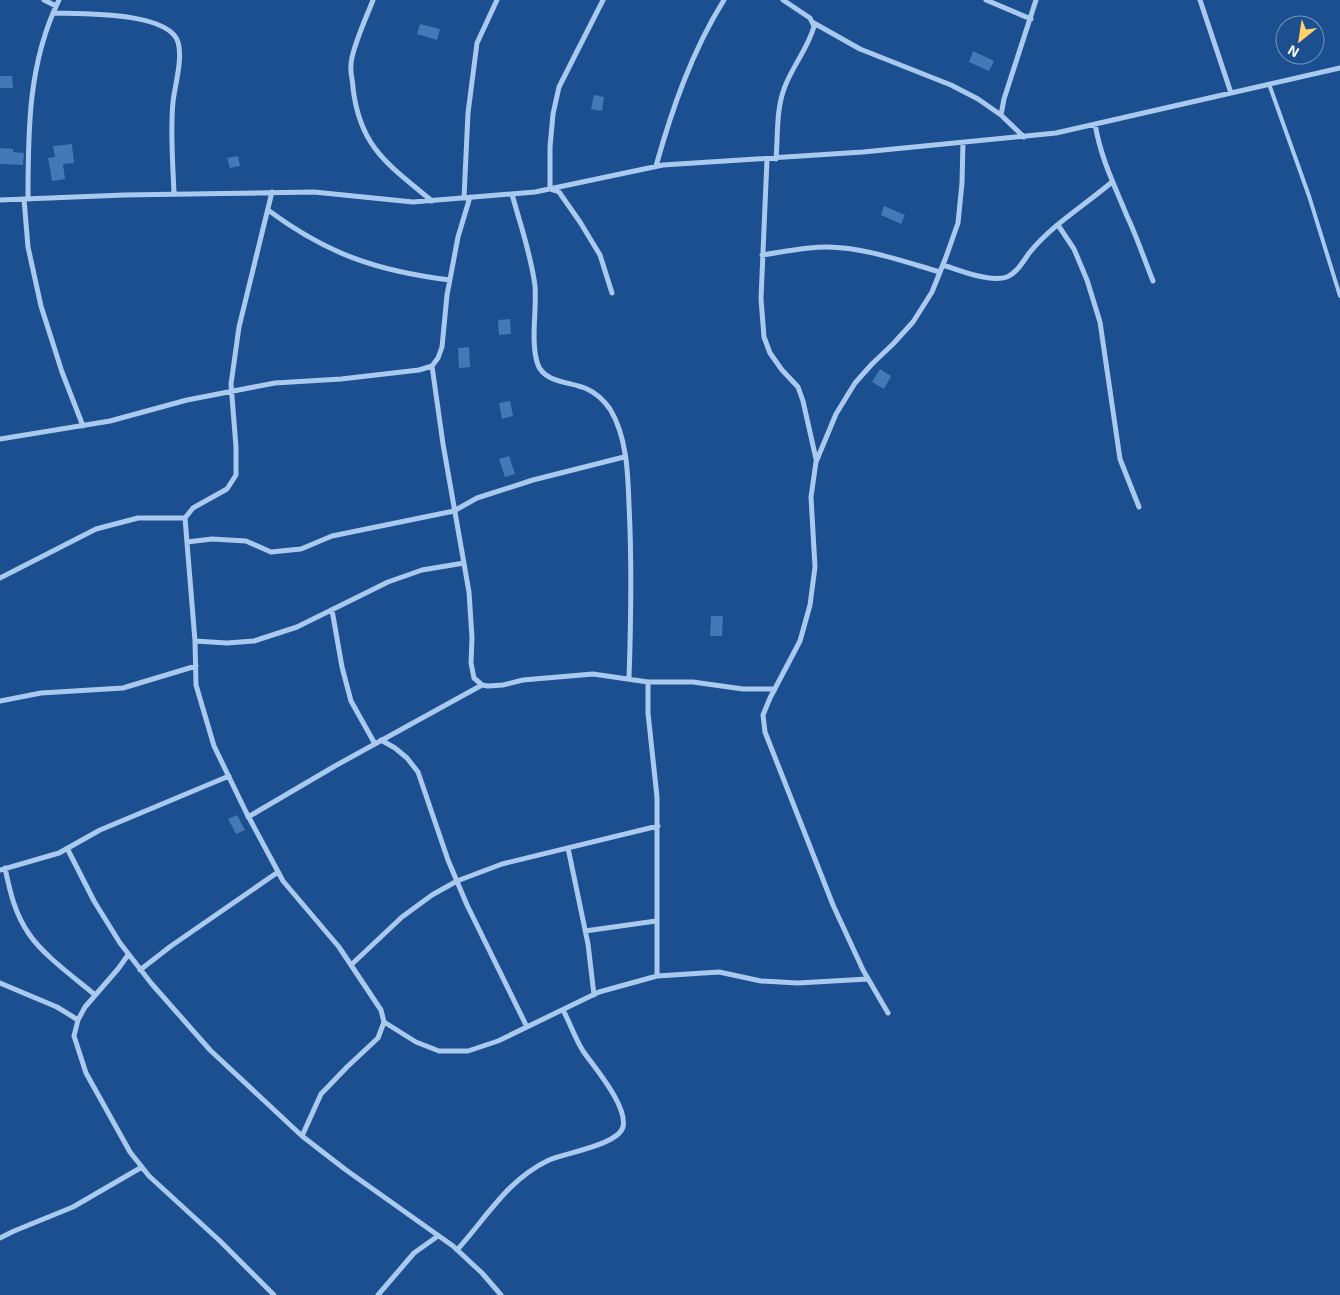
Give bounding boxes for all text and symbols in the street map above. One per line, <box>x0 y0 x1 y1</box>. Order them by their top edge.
north arrow <box>1275 15 1325 65</box>
text: N <box>1285 42 1302 62</box>

